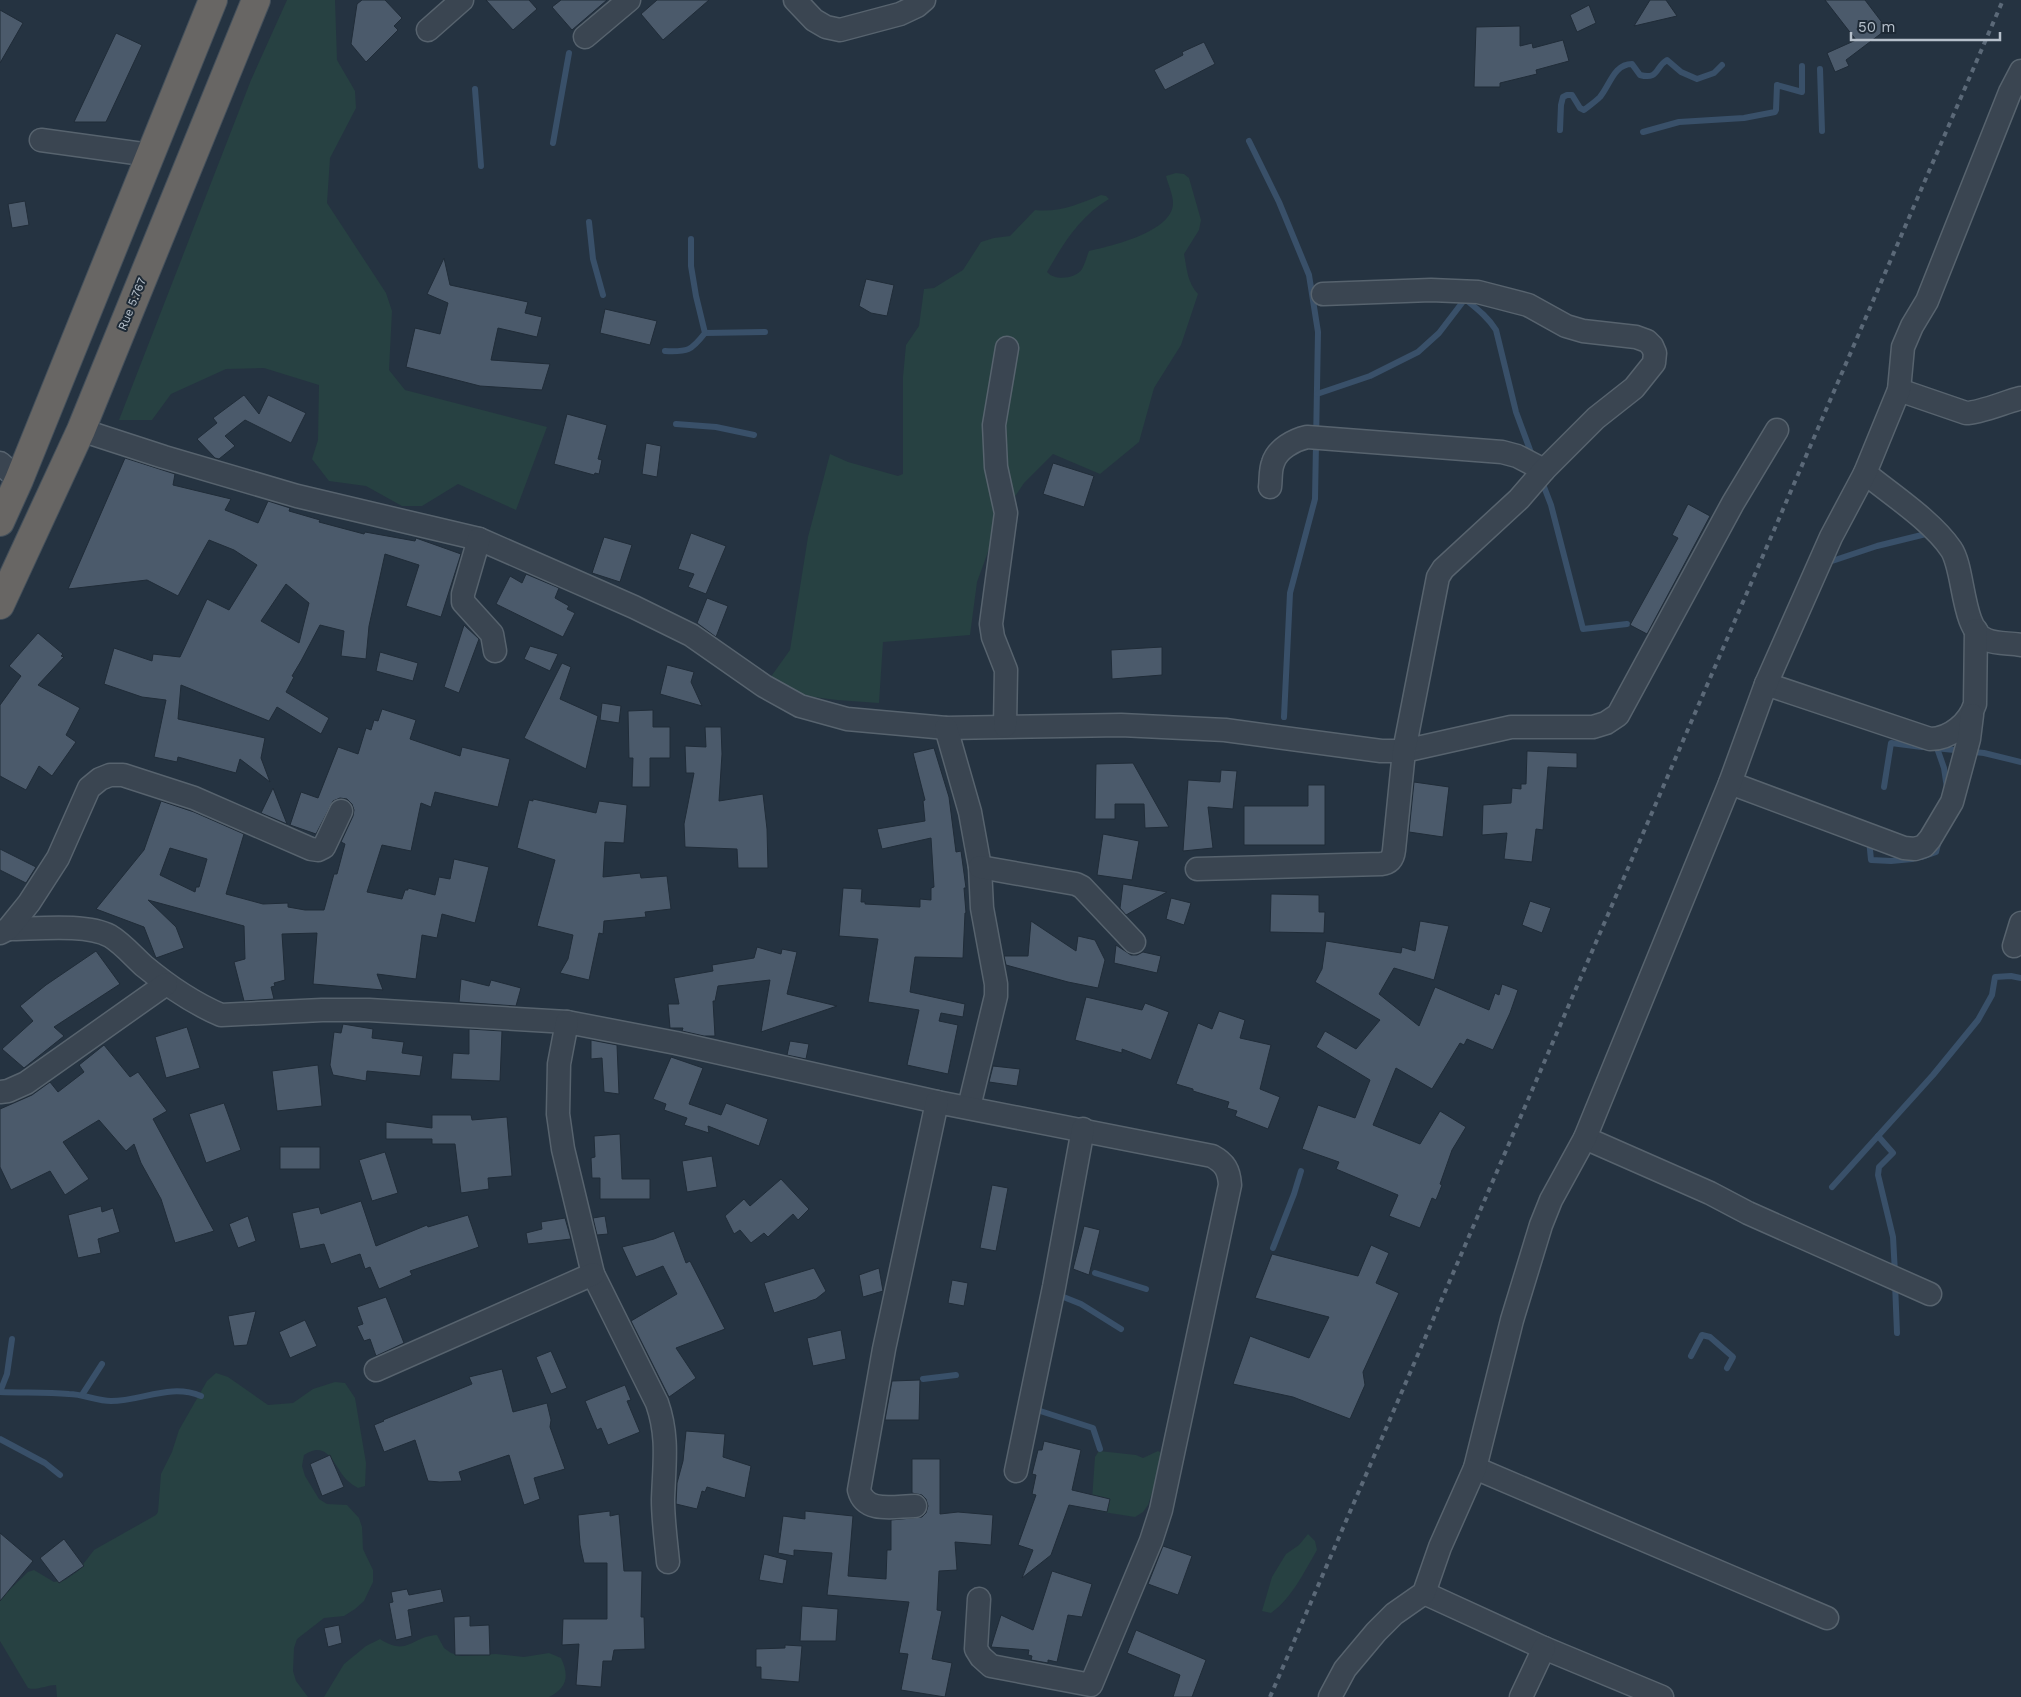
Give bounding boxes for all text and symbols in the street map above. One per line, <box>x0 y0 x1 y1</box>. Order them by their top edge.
scale bar <box>1851 10 2000 42</box>
text: 50 m <box>1858 18 1895 36</box>
street label: Rue 5.767 <box>115 275 149 332</box>

